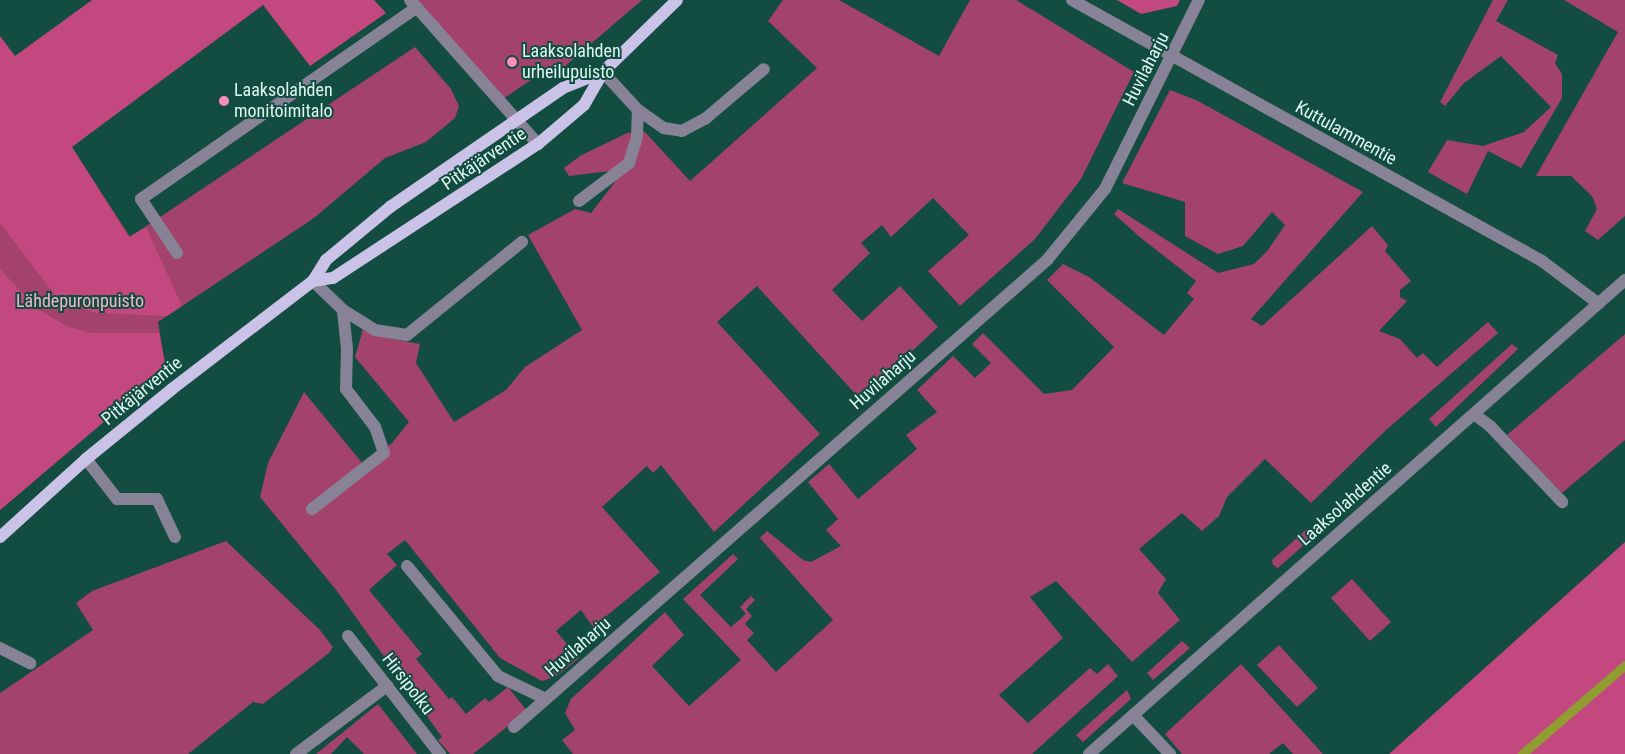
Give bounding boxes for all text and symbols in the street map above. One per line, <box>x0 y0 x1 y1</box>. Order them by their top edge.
street label: Huvilaharju <box>1118 28 1174 110</box>
place label: Laaksolahden urheilupuisto <box>522 41 621 84</box>
marker: Laaksolahden urheilupuisto <box>506 56 518 68</box>
place label: Laaksolahden monitoimitalo <box>234 80 333 122</box>
marker: Laaksolahden monitoimitalo <box>218 95 230 107</box>
street label: Kuttulammentie <box>1292 96 1400 170</box>
street label: Pitkäjärventie <box>438 123 530 195</box>
park label: Lähdepuronpuisto <box>16 290 144 312</box>
street label: Huvilaharju <box>846 346 920 414</box>
street label: Pitkäjärventie <box>97 352 187 430</box>
street label: Laaksolahdentie <box>1294 458 1396 550</box>
street label: Huvilaharju <box>541 613 615 681</box>
street label: Hirsipolku <box>377 649 439 719</box>

